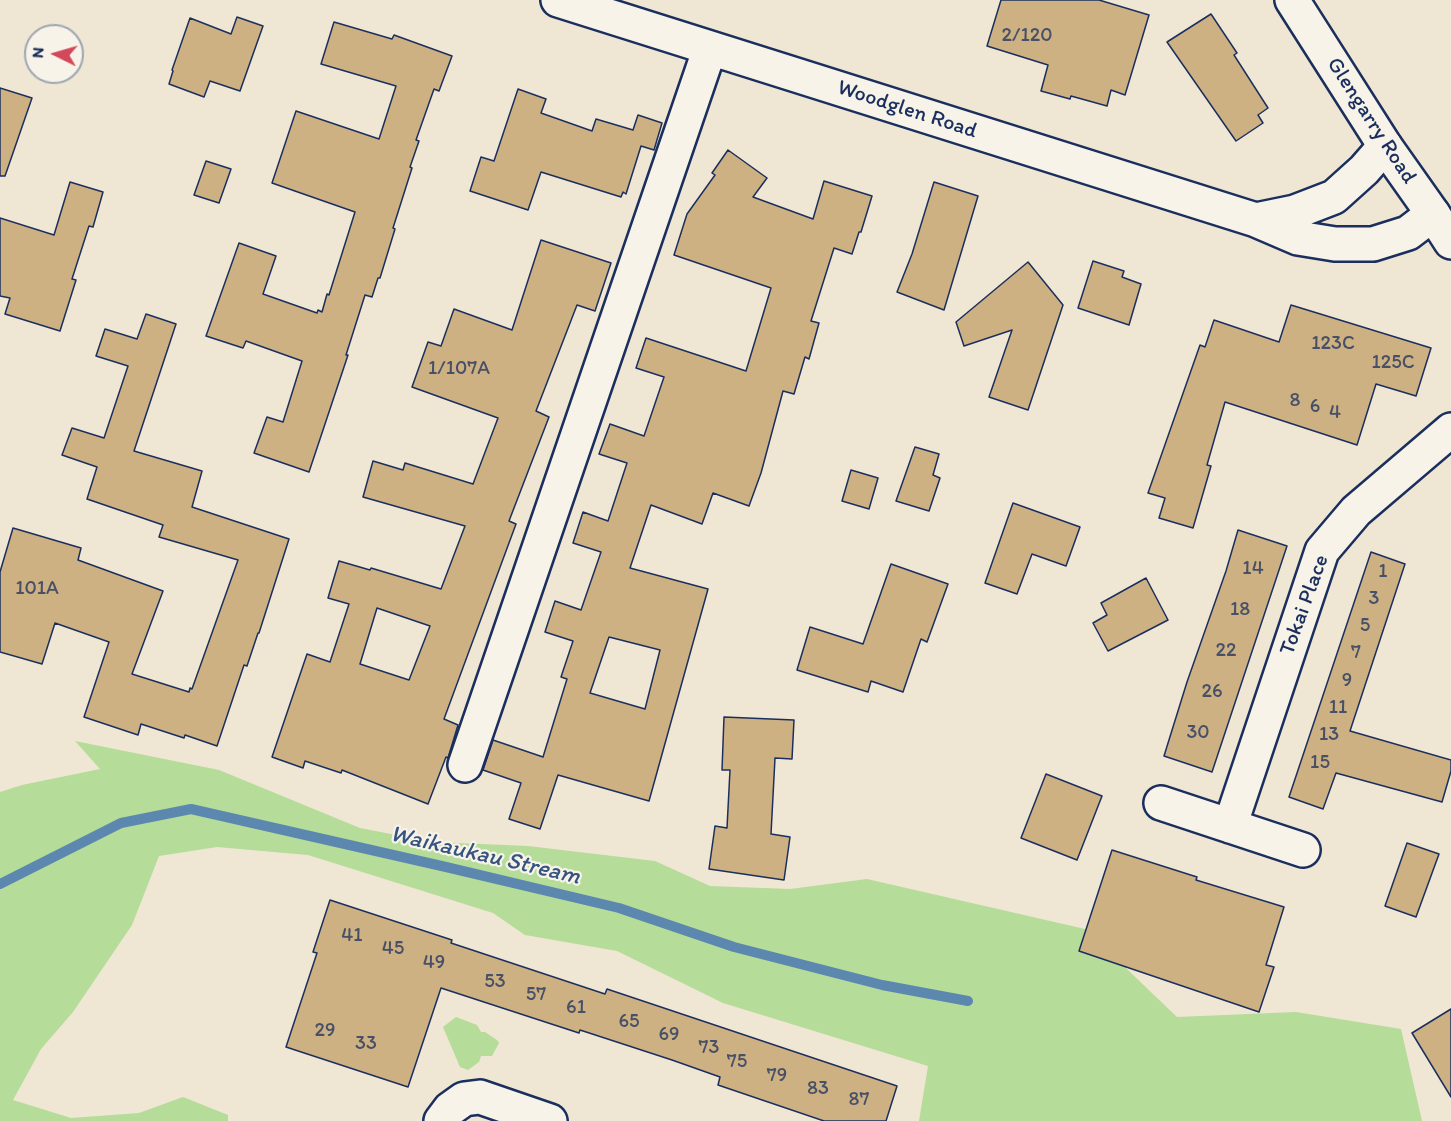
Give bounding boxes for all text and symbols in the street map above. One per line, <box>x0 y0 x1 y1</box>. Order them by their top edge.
north arrow <box>24 24 84 84</box>
house number: 2/120 <box>1001 24 1053 48</box>
text: N <box>28 46 47 59</box>
street label: Glengarry Road <box>1320 53 1422 189</box>
street label: Woodglen Road <box>834 75 980 145</box>
house number: 123C <box>1311 332 1355 356</box>
house number: 125C <box>1371 351 1415 375</box>
house number: 1/107A <box>428 357 490 381</box>
house number: 8 <box>1290 389 1300 413</box>
house number: 6 <box>1310 395 1320 419</box>
house number: 4 <box>1329 401 1341 425</box>
street label: Tokai Place <box>1275 551 1335 659</box>
house number: 14 <box>1242 557 1264 581</box>
house number: 1 <box>1378 560 1388 584</box>
house number: 101A <box>15 577 59 601</box>
house number: 3 <box>1369 587 1379 611</box>
house number: 18 <box>1230 598 1250 622</box>
house number: 5 <box>1360 614 1370 638</box>
house number: 22 <box>1215 639 1237 663</box>
house number: 7 <box>1351 641 1361 665</box>
house number: 9 <box>1342 669 1352 693</box>
house number: 26 <box>1201 680 1223 704</box>
house number: 11 <box>1329 696 1347 720</box>
house number: 30 <box>1186 721 1210 745</box>
house number: 13 <box>1319 723 1339 747</box>
house number: 15 <box>1310 751 1330 775</box>
water label: Waikaukau Stream <box>387 820 583 892</box>
house number: 41 <box>341 924 363 948</box>
house number: 45 <box>382 937 404 961</box>
house number: 49 <box>423 951 445 975</box>
house number: 53 <box>484 970 506 994</box>
house number: 57 <box>526 983 546 1007</box>
house number: 61 <box>566 996 586 1020</box>
house number: 65 <box>618 1010 640 1034</box>
house number: 29 <box>315 1019 335 1043</box>
house number: 69 <box>658 1023 680 1047</box>
house number: 33 <box>355 1032 377 1056</box>
house number: 73 <box>699 1036 719 1060</box>
house number: 75 <box>727 1050 747 1074</box>
house number: 79 <box>767 1064 787 1088</box>
house number: 83 <box>807 1077 829 1101</box>
house number: 87 <box>849 1088 869 1112</box>

